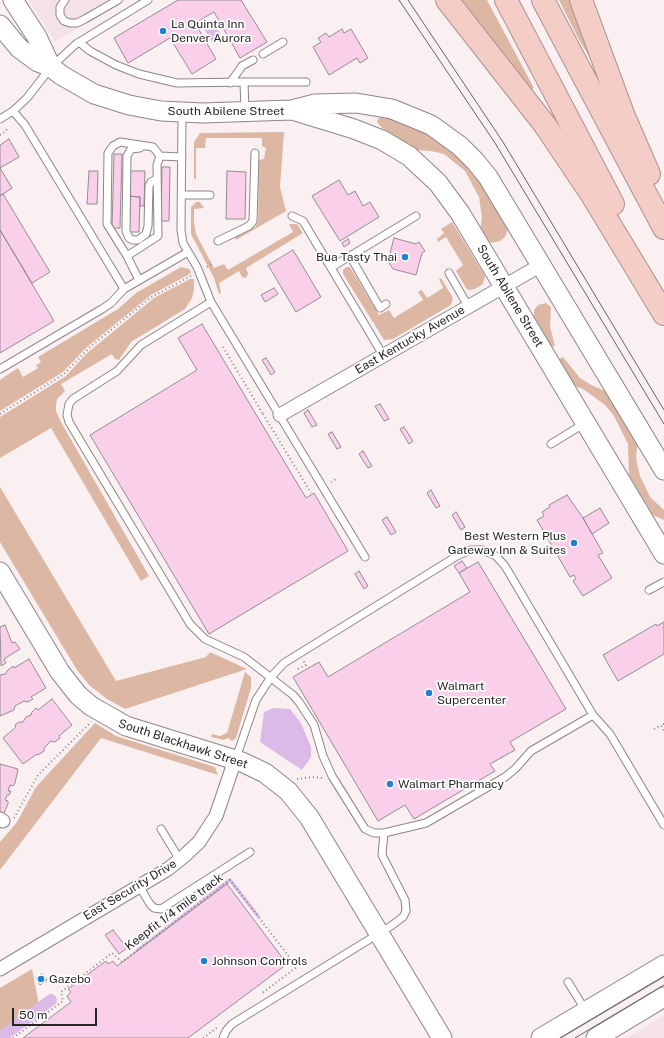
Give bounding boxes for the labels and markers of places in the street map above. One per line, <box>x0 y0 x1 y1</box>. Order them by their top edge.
place label: La Quinta Inn Denver Aurora <box>171 17 251 45</box>
marker: La Quinta Inn Denver Aurora <box>158 26 168 36</box>
place label: Bua Tasty Thai <box>316 250 397 264</box>
marker: Bua Tasty Thai <box>400 252 410 262</box>
place label: Best Western Plus Gateway Inn & Suites <box>448 529 566 557</box>
marker: Best Western Plus Gateway Inn & Suites <box>569 538 579 548</box>
place label: Walmart Supercenter <box>437 679 507 707</box>
marker: Walmart Supercenter <box>424 688 434 698</box>
place label: Walmart Pharmacy <box>398 777 504 791</box>
marker: Walmart Pharmacy <box>385 779 395 789</box>
place label: Johnson Controls <box>212 954 307 968</box>
marker: Johnson Controls <box>199 956 209 966</box>
place label: Gazebo <box>49 972 91 986</box>
marker: Gazebo <box>36 974 46 984</box>

